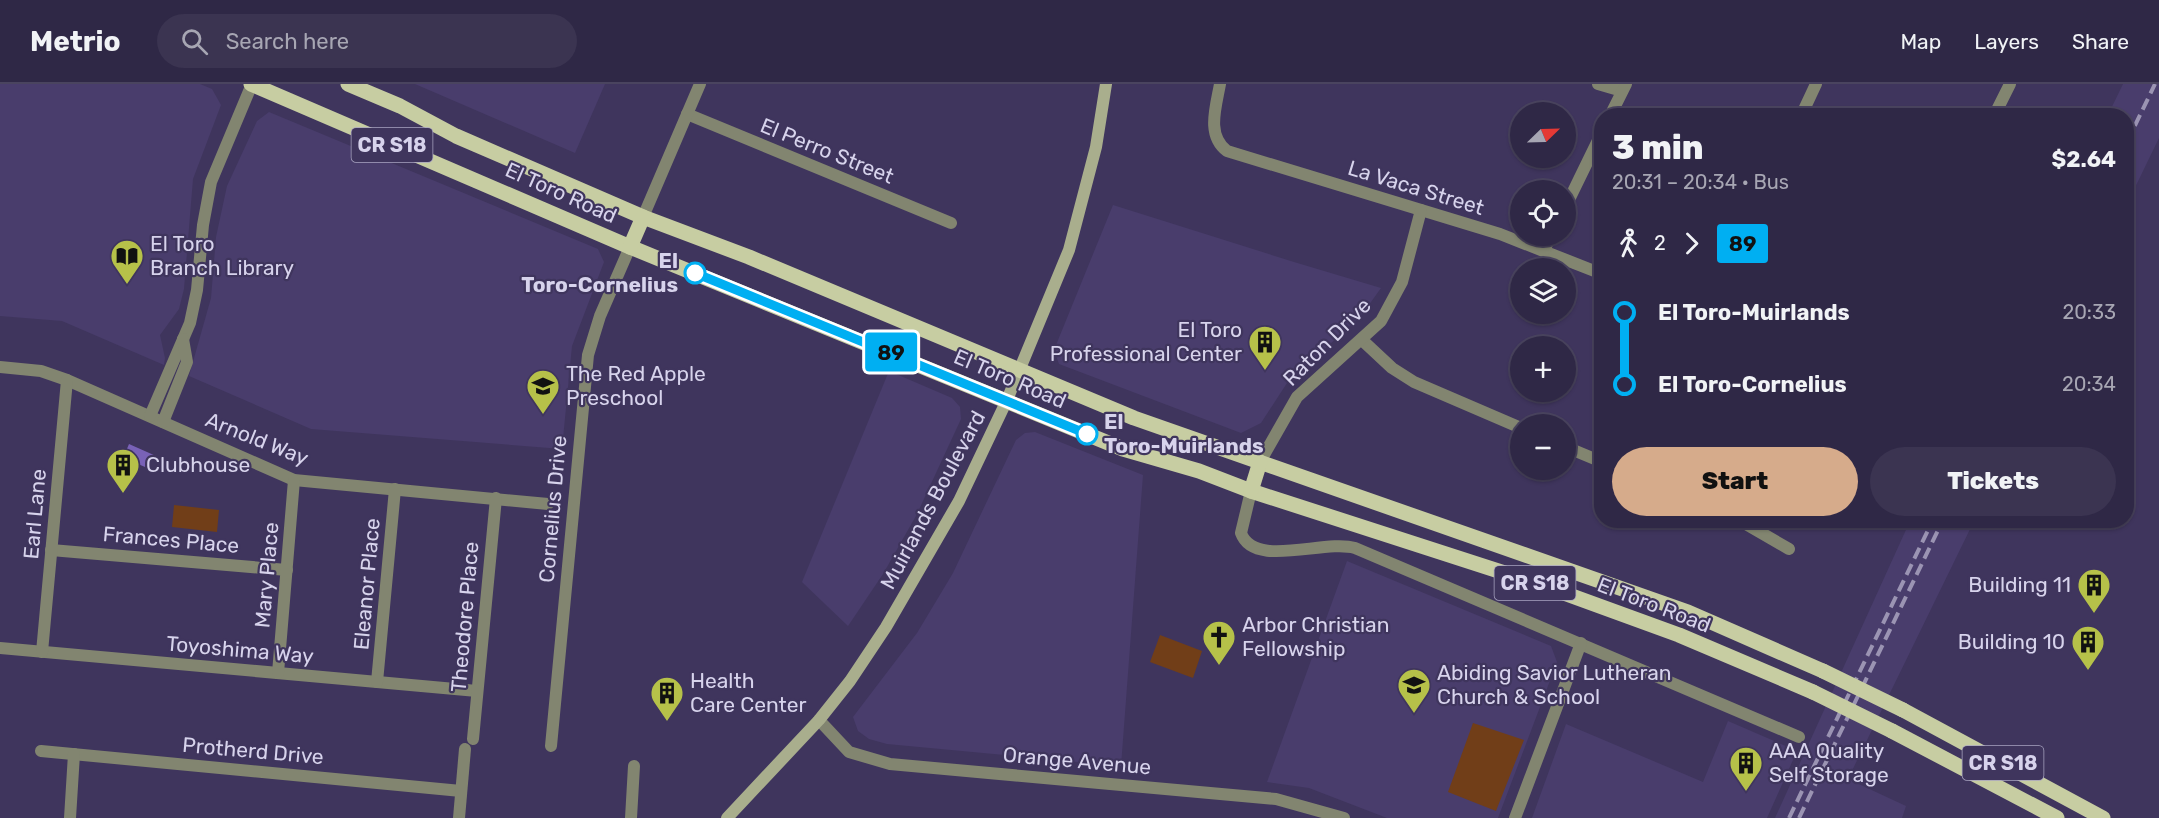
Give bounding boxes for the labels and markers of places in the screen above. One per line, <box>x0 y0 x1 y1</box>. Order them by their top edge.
place label: El Toro Branch Library <box>150 231 294 280</box>
library icon: El Toro Branch Library <box>109 238 145 285</box>
place label: El Toro-Cornelius <box>521 248 678 297</box>
marker: El Toro-Cornelius <box>684 262 706 284</box>
place label: El Toro Professional Center <box>1050 317 1242 366</box>
building icon: El Toro Professional Center <box>1247 324 1283 371</box>
place label: The Red Apple Preschool <box>566 361 706 410</box>
school or university icon: The Red Apple Preschool <box>525 368 561 415</box>
place label: El Toro-Muirlands <box>1104 409 1264 458</box>
marker: El Toro-Muirlands <box>1076 423 1098 445</box>
building icon: Clubhouse <box>105 447 141 494</box>
place label: Clubhouse <box>146 452 250 477</box>
building icon: Building 11 <box>2076 567 2112 614</box>
place label: Building 11 <box>1968 572 2071 597</box>
place label: Arbor Christian Fellowship <box>1242 612 1389 661</box>
church icon: Arbor Christian Fellowship <box>1201 619 1237 666</box>
building icon: Building 10 <box>2070 624 2106 671</box>
place label: Building 10 <box>1958 629 2065 654</box>
place label: Abiding Savior Lutheran Church & School <box>1437 660 1672 709</box>
school or university icon: Abiding Savior Lutheran Church & School <box>1396 667 1432 714</box>
place label: Health Care Center <box>690 668 807 717</box>
building icon: Health Care Center <box>649 675 685 722</box>
place label: AAA Quality Self Storage <box>1769 738 1889 787</box>
building icon: AAA Quality Self Storage <box>1728 745 1764 792</box>

